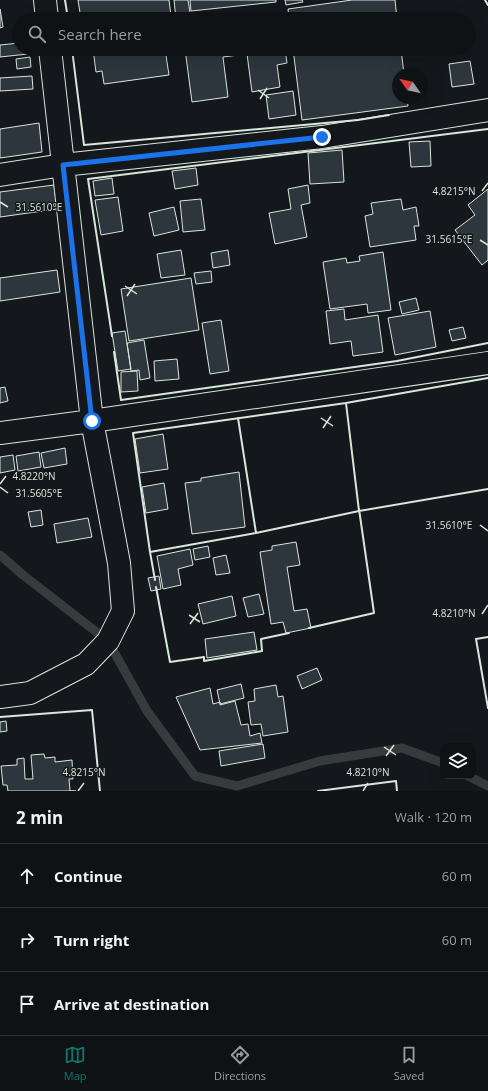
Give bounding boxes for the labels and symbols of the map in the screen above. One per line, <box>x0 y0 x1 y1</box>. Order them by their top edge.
north arrow <box>392 68 428 104</box>
route end <box>313 128 331 146</box>
text: 4.8215°N <box>432 184 476 198</box>
text: 31.5610°E <box>16 200 62 214</box>
text: 31.5615°E <box>426 232 472 246</box>
route start <box>83 412 101 430</box>
text: 4.8220°N <box>12 469 56 483</box>
text: 31.5605°E <box>16 486 62 500</box>
text: 31.5610°E <box>426 518 472 532</box>
text: 4.8210°N <box>432 606 476 620</box>
text: 4.8215°N <box>62 765 106 779</box>
text: 4.8210°N <box>346 765 390 779</box>

